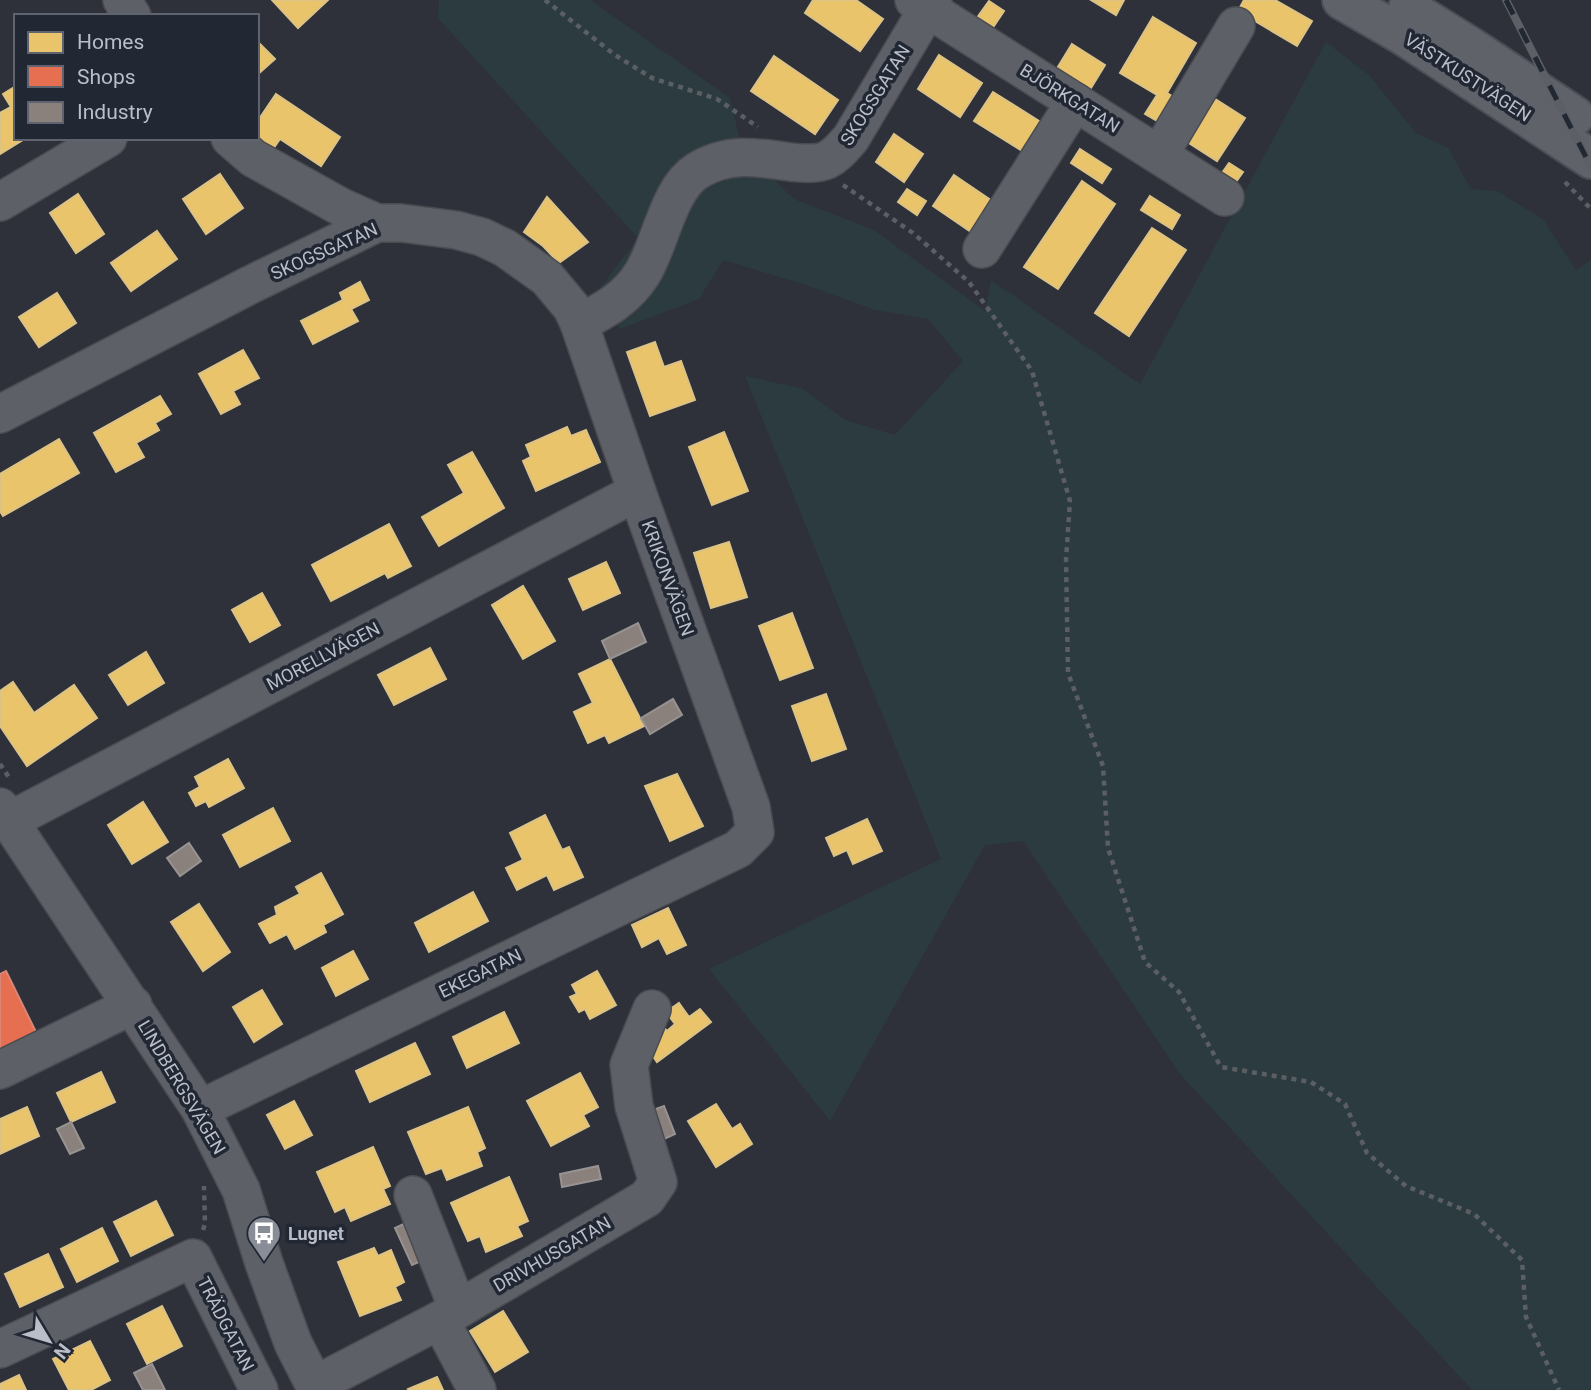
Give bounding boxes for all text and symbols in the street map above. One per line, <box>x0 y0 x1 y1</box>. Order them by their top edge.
legend <box>14 14 259 140</box>
street label: VÄSTKUSTVÄGEN <box>1401 28 1535 126</box>
text: Homes <box>77 30 144 54</box>
street label: SKOGSGATAN <box>836 41 914 149</box>
street label: BJÖRKGATAN <box>1016 59 1124 137</box>
text: Shops <box>77 65 136 89</box>
text: Industry <box>77 100 153 124</box>
street label: SKOGSGATAN <box>267 218 381 284</box>
street label: KRIKONVÄGEN <box>637 517 699 639</box>
street label: MORELLVÄGEN <box>263 617 383 695</box>
street label: EKEGATAN <box>435 944 525 1002</box>
street label: LINDBERGSVÄGEN <box>134 1016 230 1158</box>
street label: DRIVHUSGATAN <box>490 1212 614 1296</box>
bus stop icon: Lugnet <box>245 1214 283 1263</box>
place label: Lugnet <box>288 1223 344 1244</box>
street label: TRÄDGATAN <box>193 1273 259 1375</box>
north arrow <box>14 1306 84 1376</box>
text: N <box>49 1339 75 1364</box>

